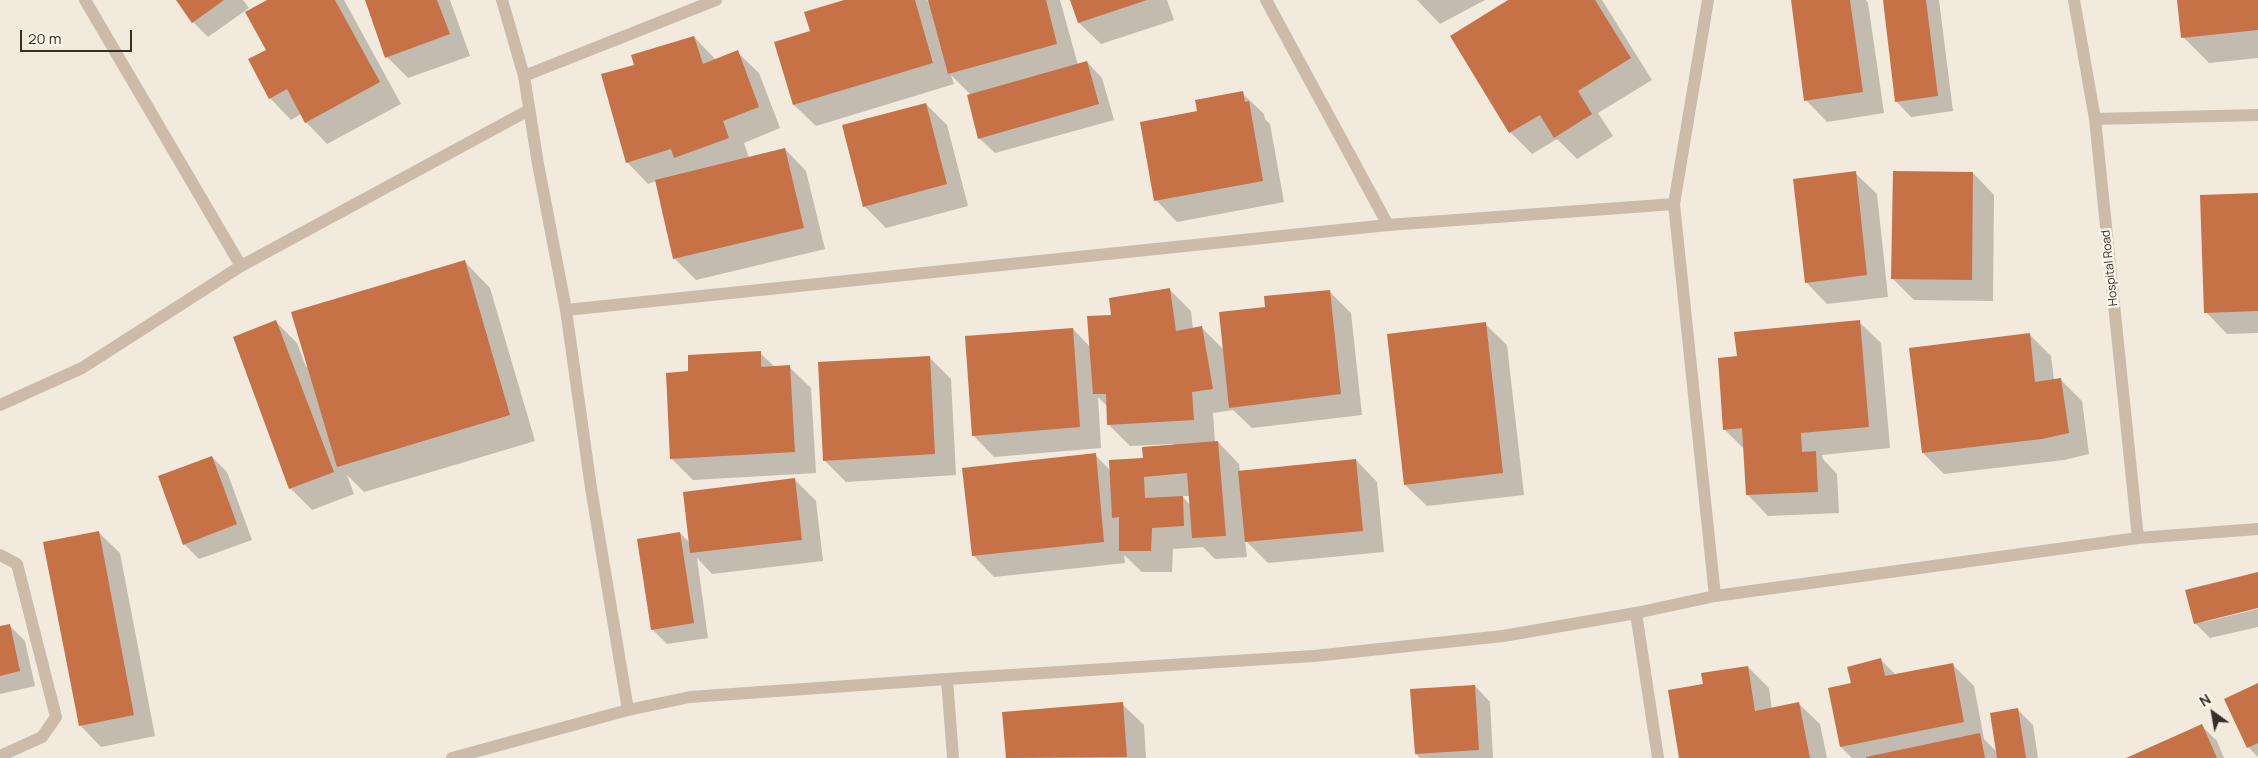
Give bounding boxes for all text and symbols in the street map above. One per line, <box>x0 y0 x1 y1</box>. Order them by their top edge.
scale bar <box>22 20 135 52</box>
text: 20 m <box>28 28 61 49</box>
street label: Hospital Road <box>2099 229 2121 307</box>
north arrow <box>2188 688 2238 738</box>
text: N <box>2195 689 2214 711</box>

